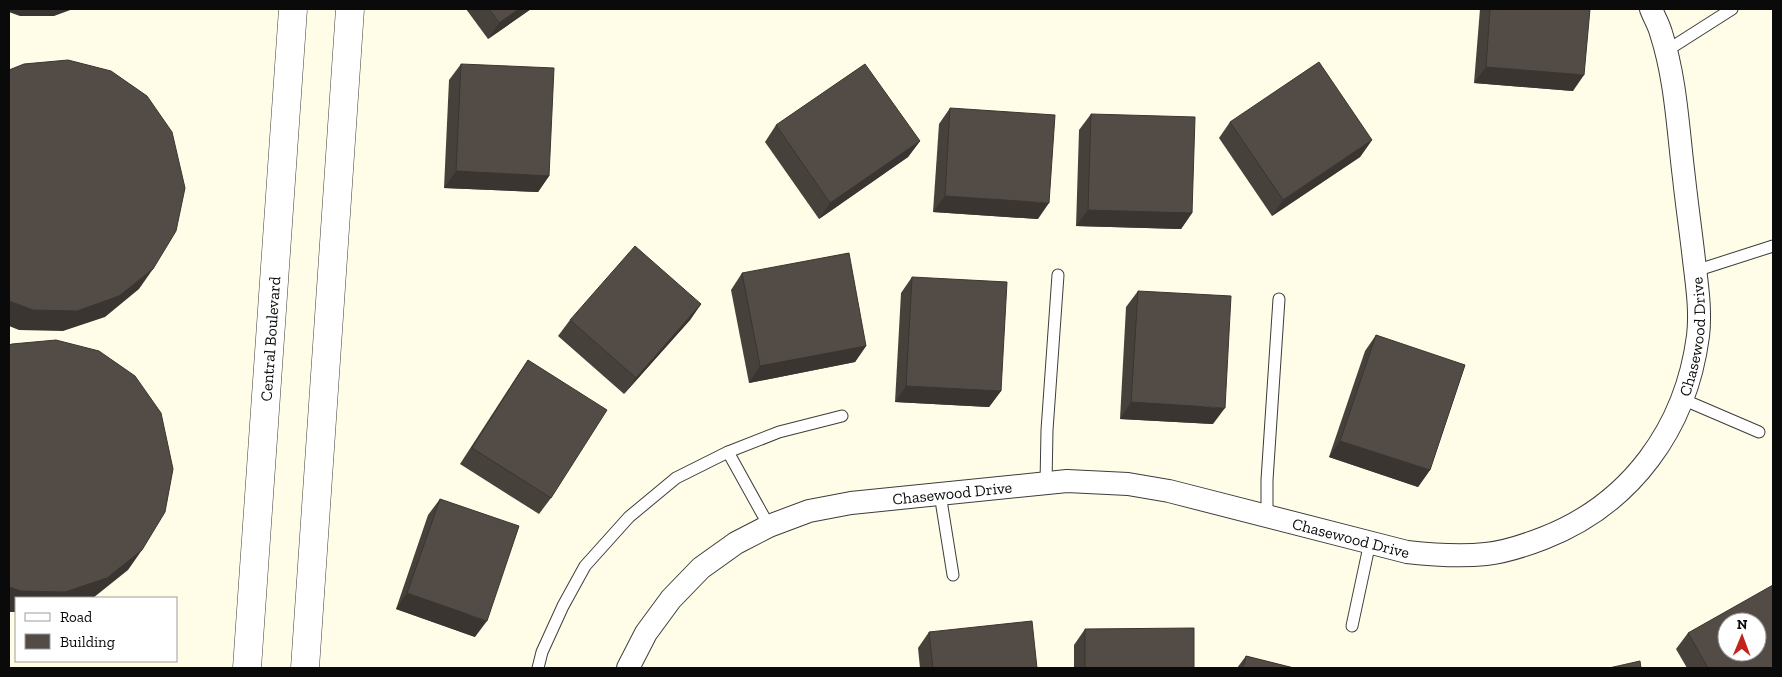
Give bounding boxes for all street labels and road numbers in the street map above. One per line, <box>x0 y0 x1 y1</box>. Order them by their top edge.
street label: Central Boulevard <box>256 276 284 402</box>
street label: Chasewood Drive <box>1675 276 1709 399</box>
street label: Chasewood Drive <box>891 477 1013 508</box>
street label: Chasewood Drive <box>1290 514 1412 562</box>

